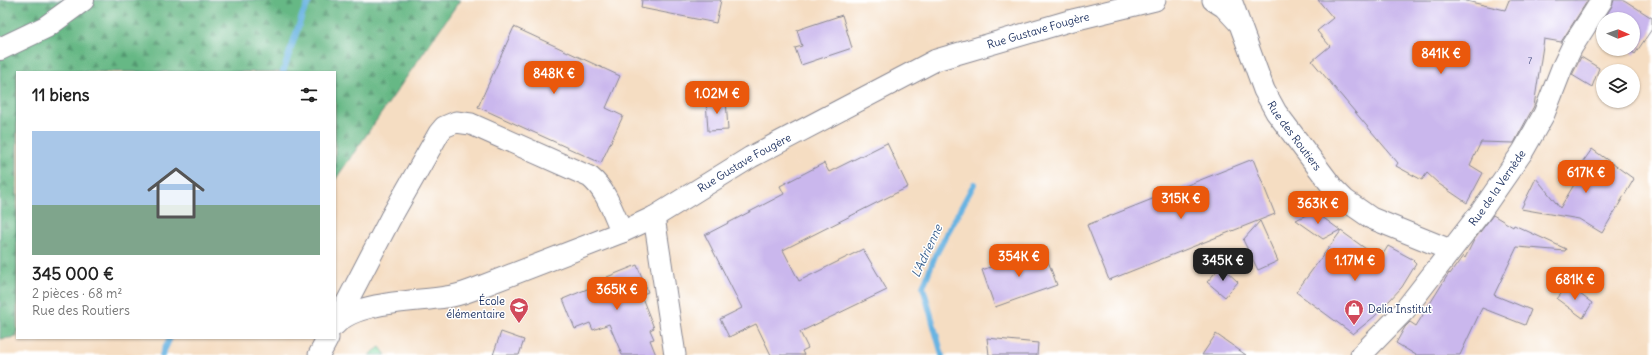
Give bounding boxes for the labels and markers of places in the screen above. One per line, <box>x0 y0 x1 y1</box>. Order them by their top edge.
pin: 841K € <box>1408 41 1474 75</box>
pin: 848K € <box>521 61 587 95</box>
pin: 1.02M € <box>680 81 754 115</box>
pin: 617K € <box>1553 160 1619 194</box>
pin: 315K € <box>1148 186 1214 220</box>
pin: 363K € <box>1285 191 1351 225</box>
pin: 354K € <box>986 244 1052 278</box>
pin: 345K € <box>1190 248 1256 282</box>
pin: 1.17M € <box>1318 248 1392 282</box>
pin: 681K € <box>1542 267 1608 301</box>
pin: 365K € <box>584 277 650 311</box>
place label: École élémentaire <box>446 293 505 321</box>
school or university icon: École élémentaire <box>508 296 530 324</box>
shop icon: Delia Institut <box>1343 298 1365 326</box>
place label: Delia Institut <box>1368 302 1432 316</box>

